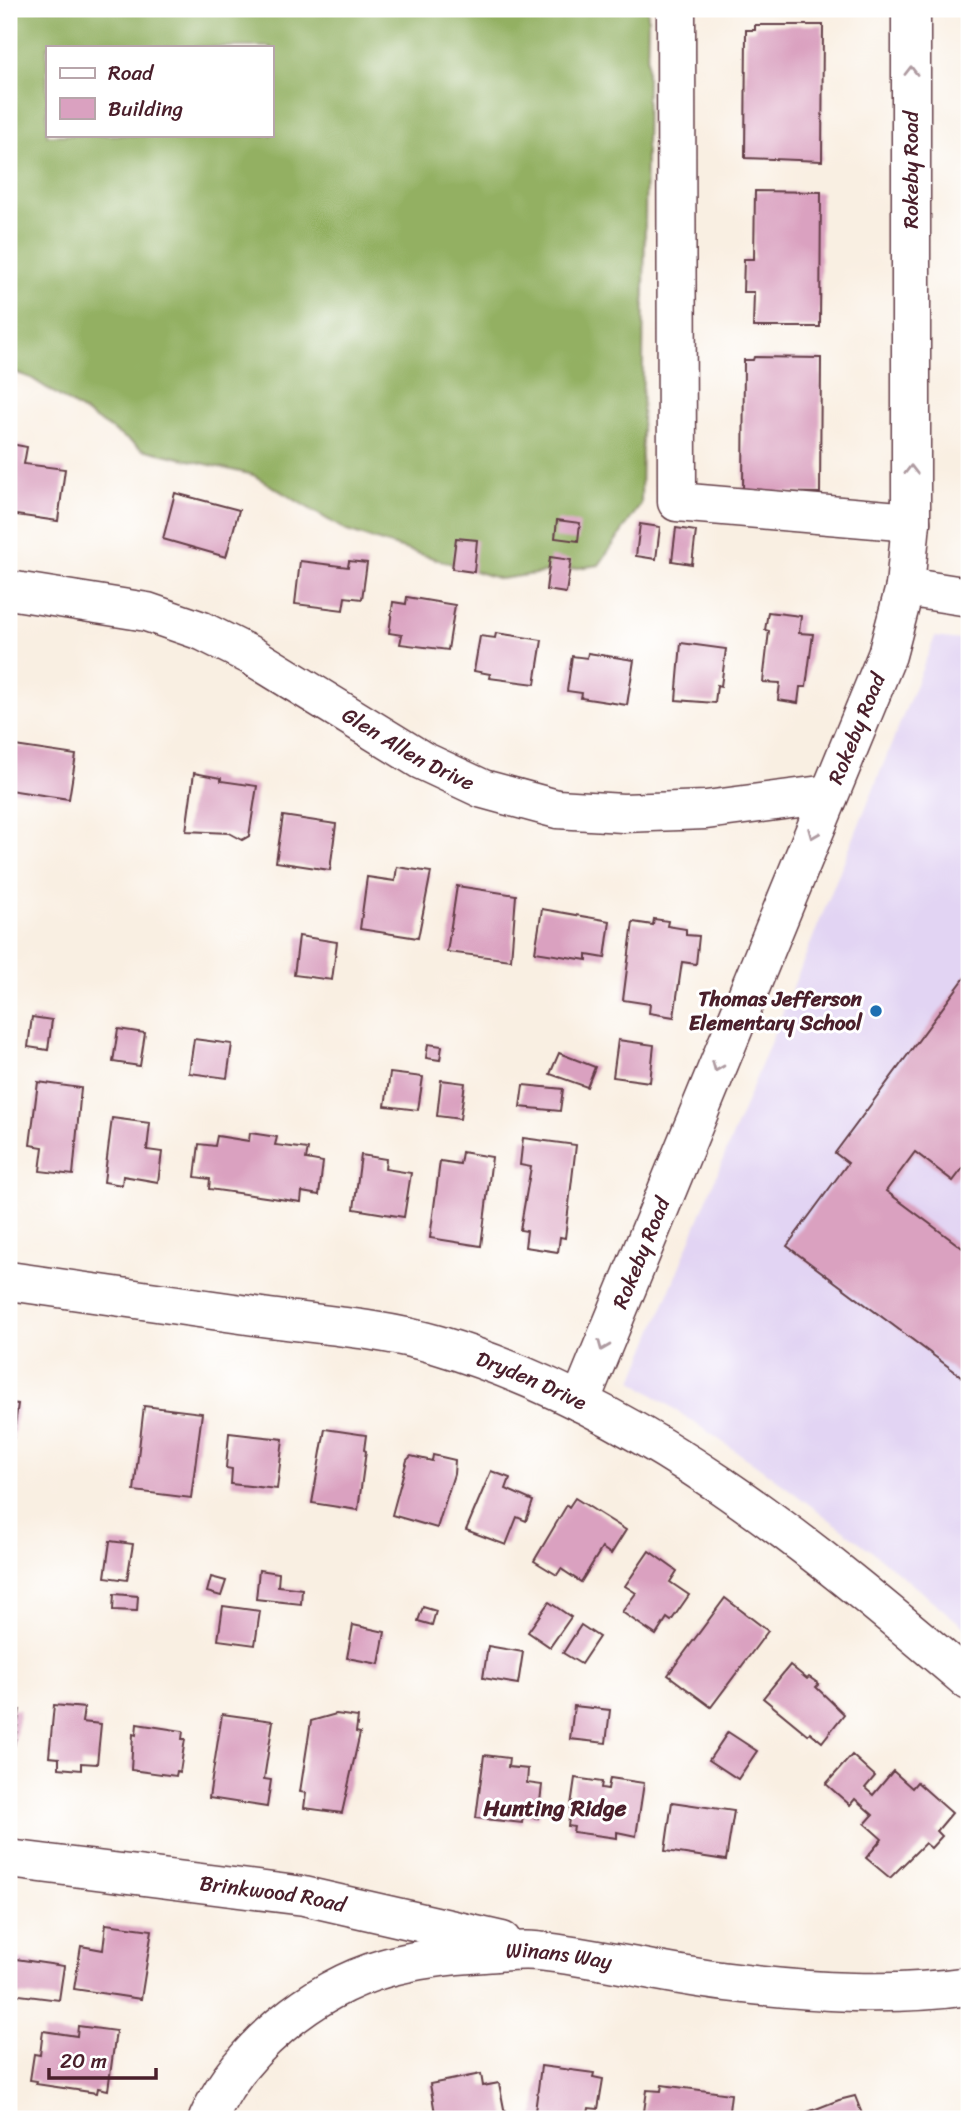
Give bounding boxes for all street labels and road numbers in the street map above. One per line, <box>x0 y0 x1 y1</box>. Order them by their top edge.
street label: Rokeby Road <box>892 109 930 229</box>
street label: Rokeby Road <box>817 665 897 790</box>
street label: Glen Allen Drive <box>334 697 481 802</box>
street label: Rokeby Road <box>601 1190 682 1315</box>
street label: Dryden Drive <box>471 1340 594 1421</box>
street label: Brinkwood Road <box>197 1864 351 1924</box>
street label: Winans Way <box>505 1931 615 1981</box>

